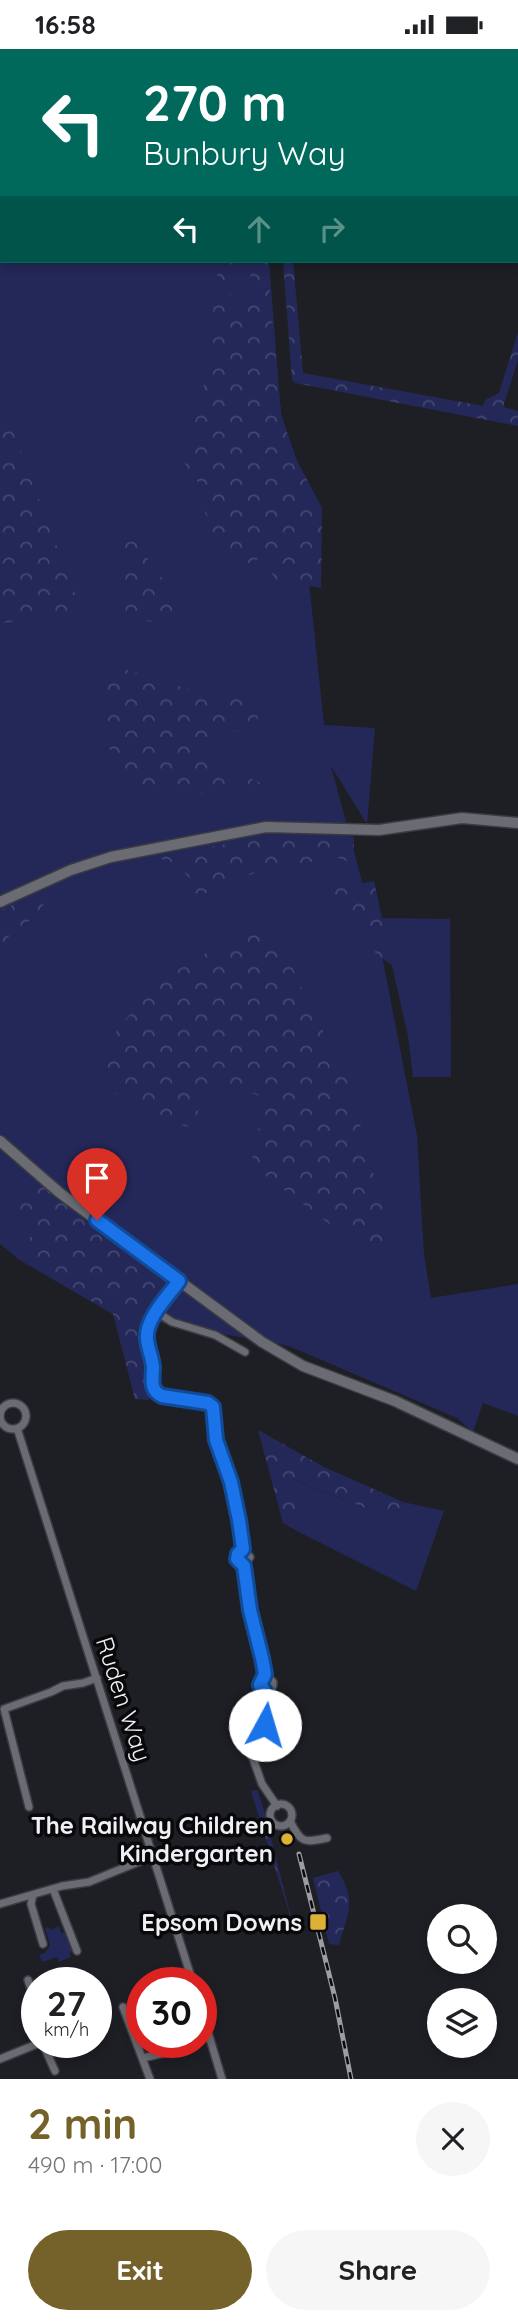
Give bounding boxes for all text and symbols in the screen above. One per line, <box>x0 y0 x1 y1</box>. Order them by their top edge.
text: 16:58 <box>35 8 96 41</box>
text: 270 m <box>143 72 287 133</box>
icon: left <box>28 77 119 168</box>
text: Bunbury Way <box>143 133 346 173</box>
icon: left <box>167 210 205 248</box>
icon: ahead <box>240 210 278 248</box>
icon: right <box>313 210 351 248</box>
pin <box>67 1148 127 1220</box>
icon: arrive <box>78 1159 116 1197</box>
street label: Ruden Way <box>90 1633 158 1765</box>
position arrow <box>228 1688 302 1762</box>
place label: The Railway Children Kindergarten <box>31 1810 273 1868</box>
marker: The Railway Children Kindergarten <box>279 1831 295 1847</box>
map controls <box>427 1904 497 2058</box>
button: search <box>427 1904 497 1974</box>
place label: Epsom Downs <box>141 1907 302 1937</box>
marker: Epsom Downs <box>308 1912 328 1932</box>
speed limit sign: 30 <box>126 1967 217 2058</box>
text: 27 <box>47 1981 86 2025</box>
button: layers <box>427 1988 497 2058</box>
text: km/h <box>44 2018 89 2041</box>
text: 2 min <box>28 2097 137 2150</box>
button: close <box>416 2102 490 2176</box>
text: 490 m · 17:00 <box>28 2150 162 2179</box>
button: Exit <box>28 2230 252 2310</box>
button: Share <box>266 2230 490 2310</box>

